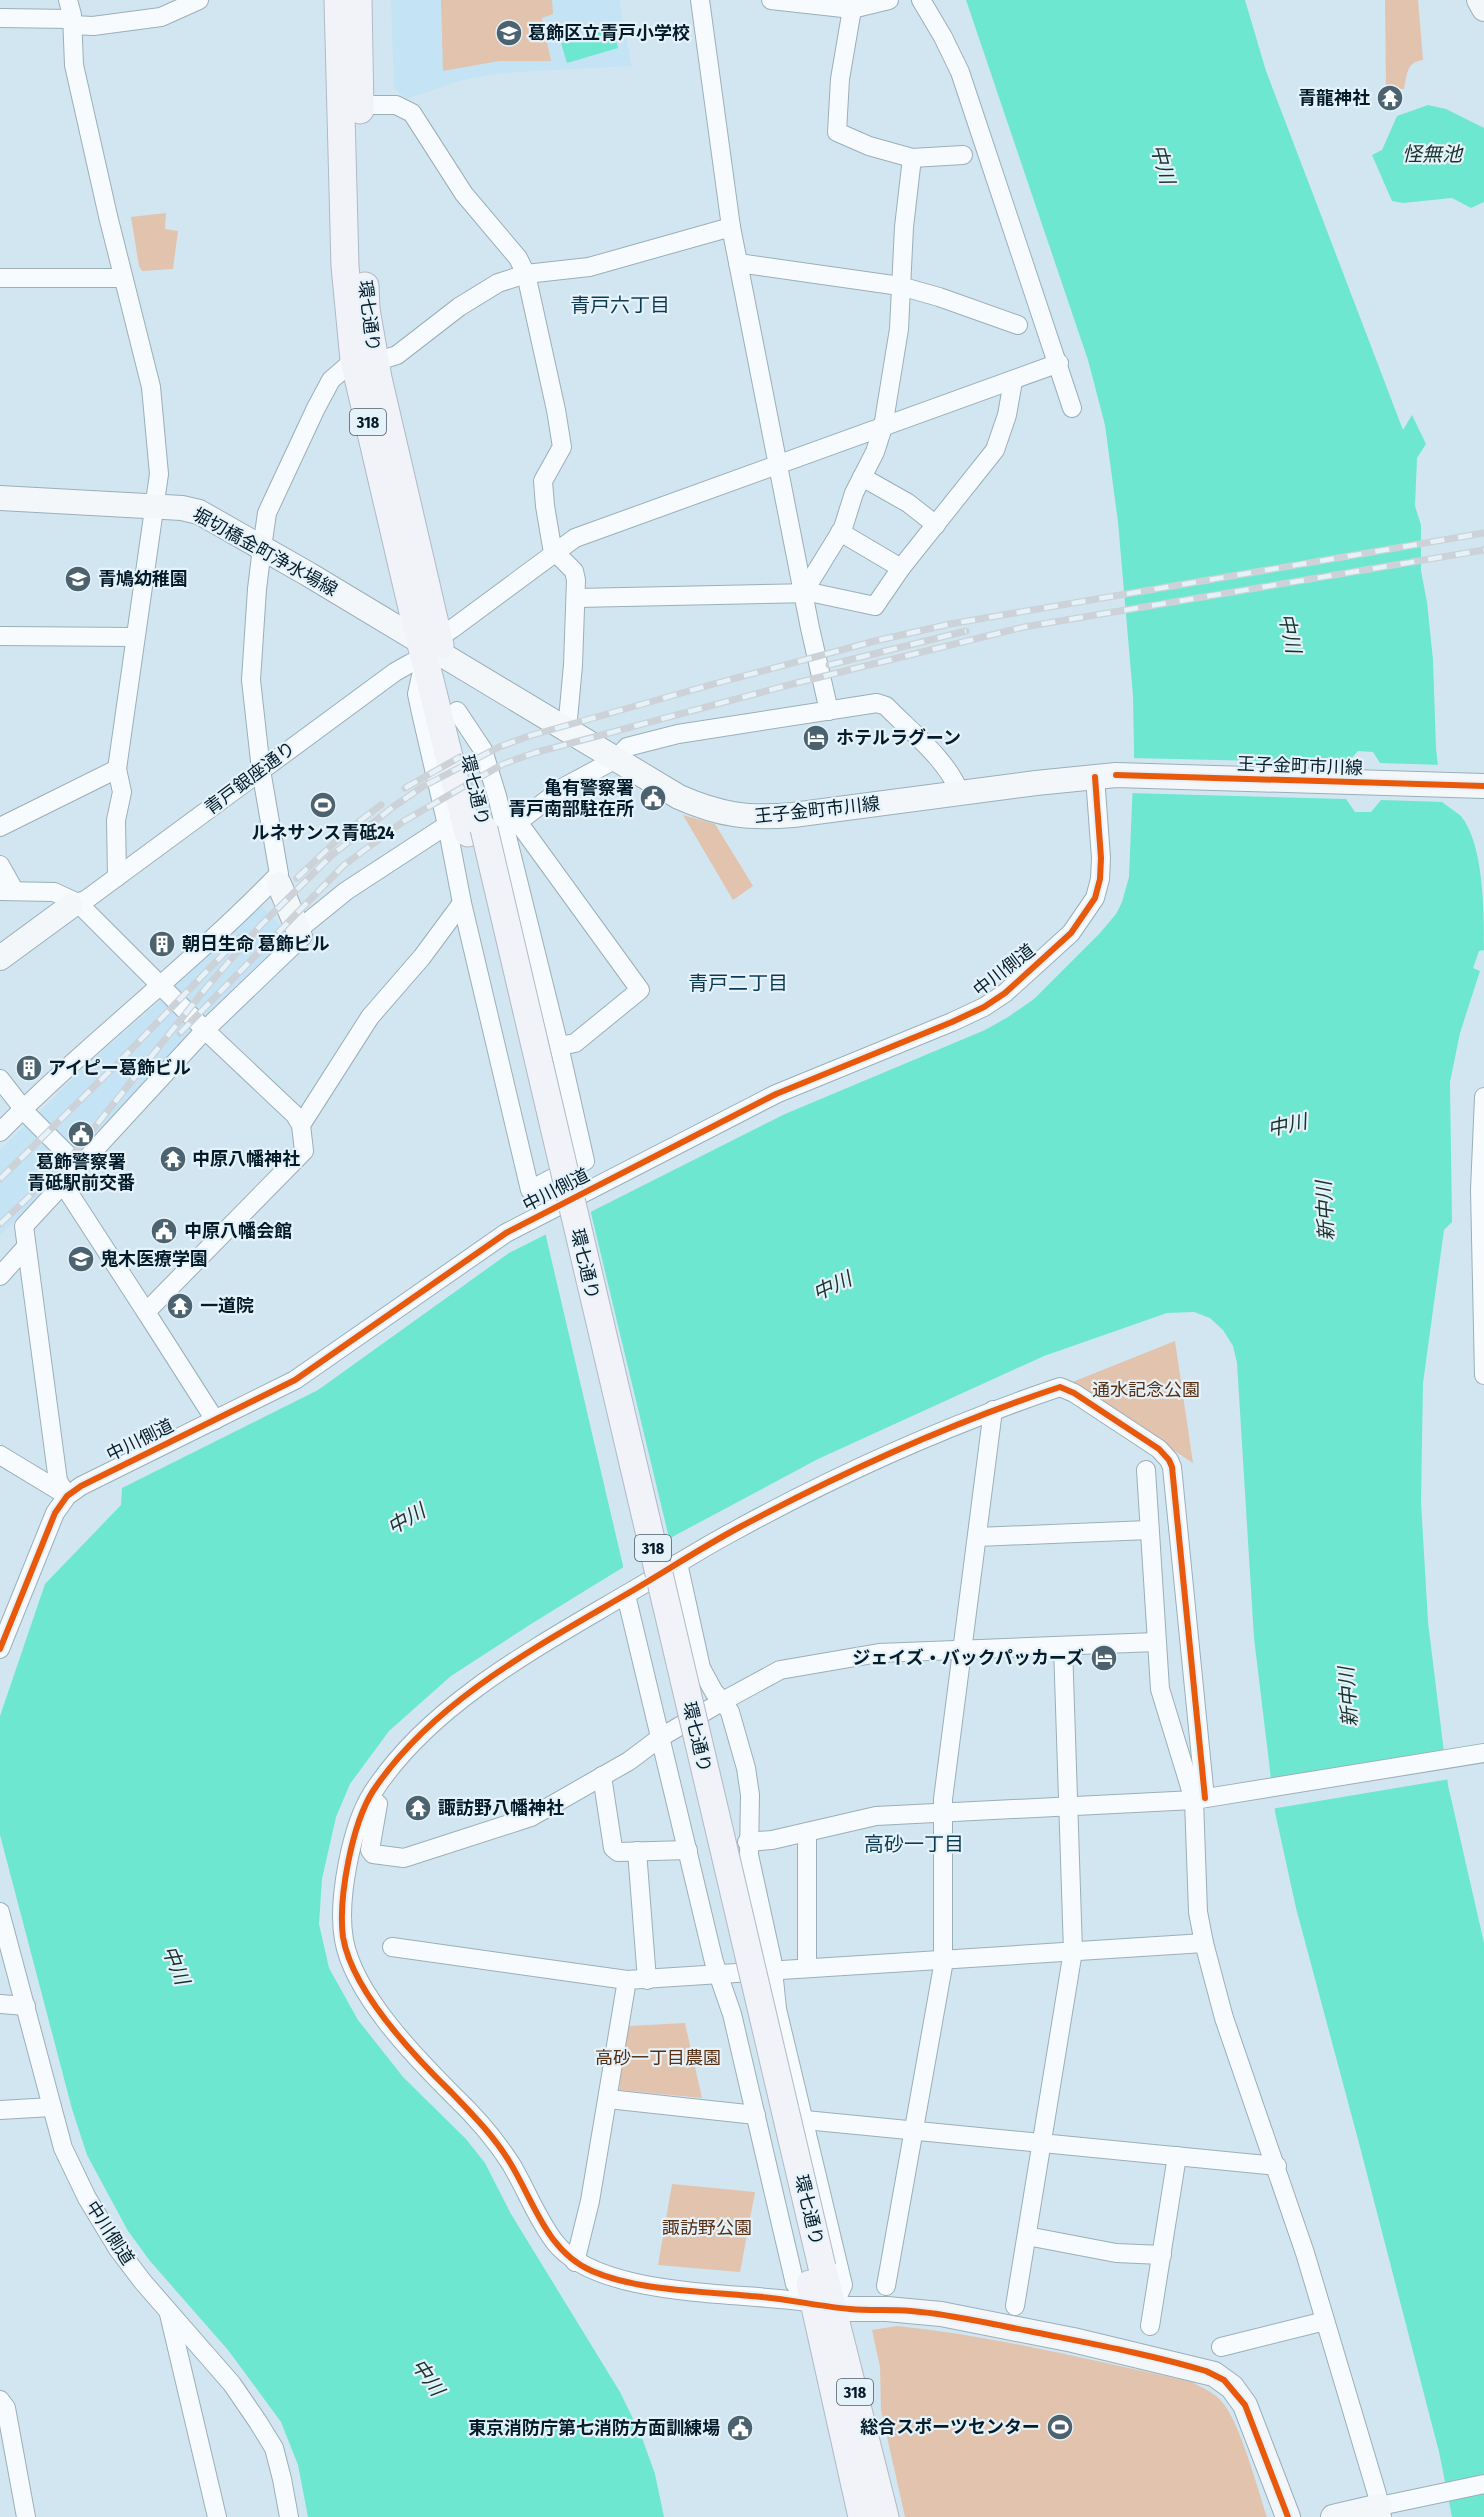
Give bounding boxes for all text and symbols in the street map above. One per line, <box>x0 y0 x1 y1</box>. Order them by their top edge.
school or university icon: 葛飾区立青戸小学校 <box>494 18 524 48</box>
place label: 葛飾区立青戸小学校 <box>528 22 690 44</box>
temple icon: 青龍神社 <box>1375 83 1405 113</box>
place label: 青龍神社 <box>1298 87 1370 109</box>
water label: 中川 <box>1146 142 1180 188</box>
water label: 怪無池 <box>1402 142 1464 166</box>
street label: 環七通り <box>354 279 384 353</box>
district label: 青戸六丁目 <box>570 293 670 317</box>
road number: 318 <box>350 409 386 435</box>
street label: 堀切橋金町浄水場線 <box>189 503 341 601</box>
school or university icon: 青鳩幼稚園 <box>63 564 93 594</box>
place label: 青鳩幼稚園 <box>98 568 188 590</box>
water label: 中川 <box>1274 611 1306 657</box>
hotel icon: ホテルラグーン <box>801 723 831 753</box>
place label: ホテルラグーン <box>836 727 961 749</box>
street label: 青戸銀座通り <box>200 737 300 819</box>
street label: 環七通り <box>456 752 494 828</box>
street label: 王子金町市川線 <box>1237 753 1363 779</box>
place label: 亀有警察署 青戸南部駐在所 <box>508 777 634 820</box>
public building icon: 亀有警察署 青戸南部駐在所 <box>638 783 668 813</box>
sports icon: ルネサンス青砥24 <box>308 790 338 820</box>
street label: 王子金町市川線 <box>753 792 881 828</box>
place label: ルネサンス青砥24 <box>252 822 394 844</box>
building icon: 朝日生命 葛飾ビル <box>147 929 177 959</box>
place label: 朝日生命 葛飾ビル <box>182 933 330 955</box>
street label: 中川側道 <box>969 939 1039 1001</box>
district label: 青戸二丁目 <box>688 971 788 995</box>
building icon: アイピー葛飾ビル <box>14 1053 44 1083</box>
place label: アイピー葛飾ビル <box>48 1057 191 1079</box>
water label: 中川 <box>1265 1109 1311 1141</box>
public building icon: 葛飾警察署 青砥駅前交番 <box>66 1119 96 1149</box>
temple icon: 中原八幡神社 <box>158 1144 188 1174</box>
place label: 中原八幡神社 <box>192 1148 300 1170</box>
place label: 葛飾警察署 青砥駅前交番 <box>27 1151 135 1194</box>
street label: 中川側道 <box>519 1164 593 1216</box>
water label: 新中川 <box>1311 1178 1339 1242</box>
public building icon: 中原八幡会館 <box>149 1216 179 1246</box>
place label: 中原八幡会館 <box>184 1220 292 1242</box>
street label: 環七通り <box>566 1226 604 1302</box>
school or university icon: 鬼木医療学園 <box>66 1244 96 1274</box>
place label: 鬼木医療学園 <box>100 1248 208 1270</box>
water label: 中川 <box>809 1266 857 1305</box>
temple icon: 一道院 <box>165 1291 195 1321</box>
place label: 一道院 <box>200 1295 254 1317</box>
park label: 通水記念公園 <box>1092 1379 1200 1401</box>
street label: 中川側道 <box>103 1414 177 1466</box>
water label: 中川 <box>383 1498 431 1539</box>
road number: 318 <box>635 1535 671 1561</box>
hotel icon: ジェイズ・バックパッカーズ <box>1089 1643 1119 1673</box>
place label: ジェイズ・バックパッカーズ <box>852 1647 1084 1669</box>
water label: 新中川 <box>1334 1664 1362 1728</box>
street label: 環七通り <box>678 1699 716 1775</box>
temple icon: 諏訪野八幡神社 <box>403 1793 433 1823</box>
place label: 諏訪野八幡神社 <box>438 1797 564 1819</box>
district label: 高砂一丁目 <box>864 1832 964 1856</box>
water label: 中川 <box>157 1942 195 1990</box>
park label: 高砂一丁目農園 <box>595 2047 721 2069</box>
street label: 環七通り <box>790 2172 828 2248</box>
street label: 中川側道 <box>81 2197 139 2269</box>
park label: 諏訪野公園 <box>662 2217 752 2239</box>
water label: 中川 <box>407 2354 450 2402</box>
road number: 318 <box>837 2379 873 2405</box>
sports icon: 総合スポーツセンター <box>1045 2412 1075 2442</box>
public building icon: 東京消防庁第七消防方面訓練場 <box>725 2413 755 2443</box>
place label: 総合スポーツセンター <box>860 2416 1040 2438</box>
place label: 東京消防庁第七消防方面訓練場 <box>468 2417 720 2439</box>

